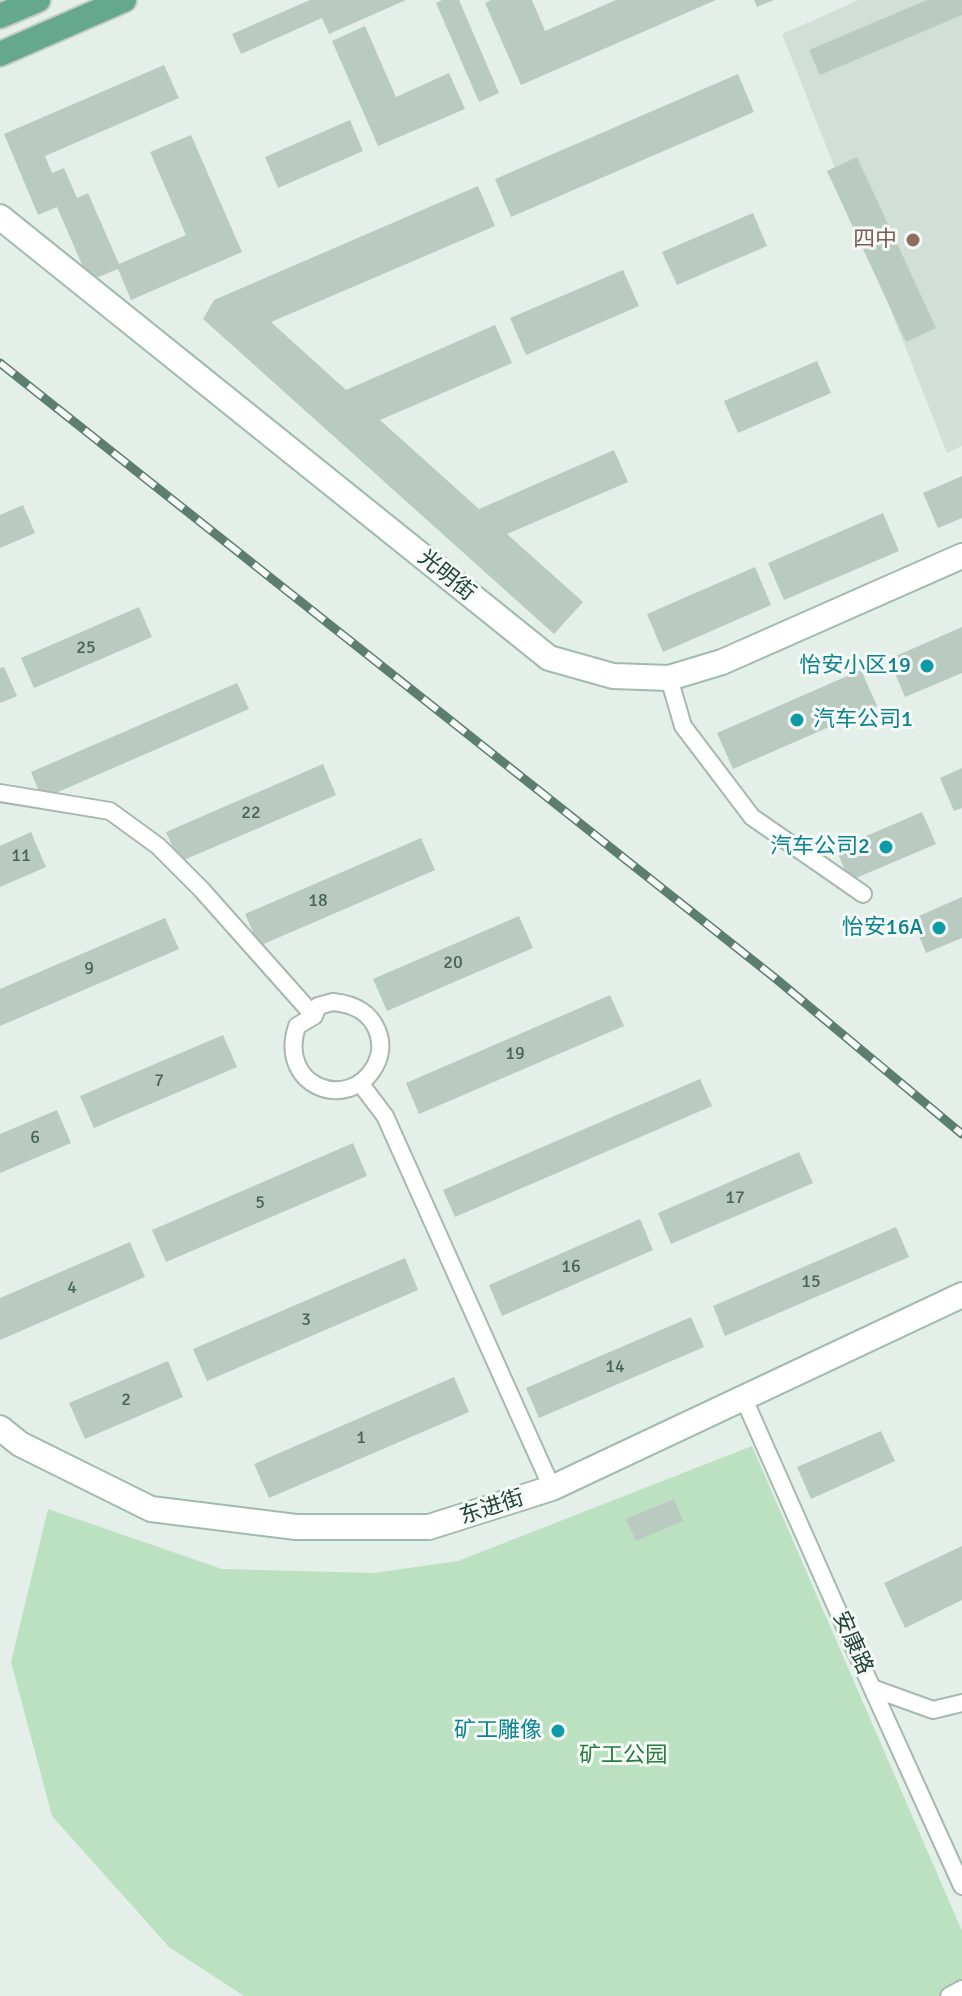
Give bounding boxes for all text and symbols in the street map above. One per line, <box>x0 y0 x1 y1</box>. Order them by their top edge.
place label: 四中 <box>853 227 897 253</box>
marker: 四中 <box>904 231 922 249</box>
street label: 光明街 <box>412 545 480 607</box>
house number: 25 <box>76 637 96 659</box>
place label: 怡安小区19 <box>799 653 911 679</box>
marker: 怡安小区19 <box>918 657 936 675</box>
place label: 汽车公司1 <box>813 707 913 733</box>
marker: 汽车公司1 <box>788 711 806 729</box>
house number: 22 <box>241 802 261 824</box>
place label: 汽车公司2 <box>770 834 870 860</box>
marker: 汽车公司2 <box>877 838 895 856</box>
house number: 11 <box>11 845 31 867</box>
house number: 18 <box>308 890 328 912</box>
place label: 怡安16A <box>842 915 923 941</box>
marker: 怡安16A <box>930 919 948 937</box>
house number: 20 <box>443 952 463 974</box>
house number: 9 <box>84 958 94 980</box>
house number: 19 <box>505 1043 525 1065</box>
house number: 7 <box>154 1070 164 1092</box>
house number: 6 <box>30 1127 40 1149</box>
house number: 17 <box>725 1187 745 1209</box>
house number: 5 <box>255 1192 265 1214</box>
house number: 16 <box>561 1256 581 1278</box>
house number: 15 <box>801 1271 821 1293</box>
house number: 4 <box>67 1277 77 1299</box>
house number: 3 <box>301 1309 311 1331</box>
house number: 14 <box>605 1356 625 1378</box>
house number: 2 <box>121 1389 131 1411</box>
house number: 1 <box>356 1427 366 1449</box>
street label: 东进街 <box>457 1485 527 1531</box>
street label: 安康路 <box>827 1607 877 1679</box>
place label: 矿工雕像 <box>454 1718 542 1744</box>
marker: 矿工雕像 <box>549 1722 567 1740</box>
park label: 矿工公园 <box>579 1743 667 1769</box>

